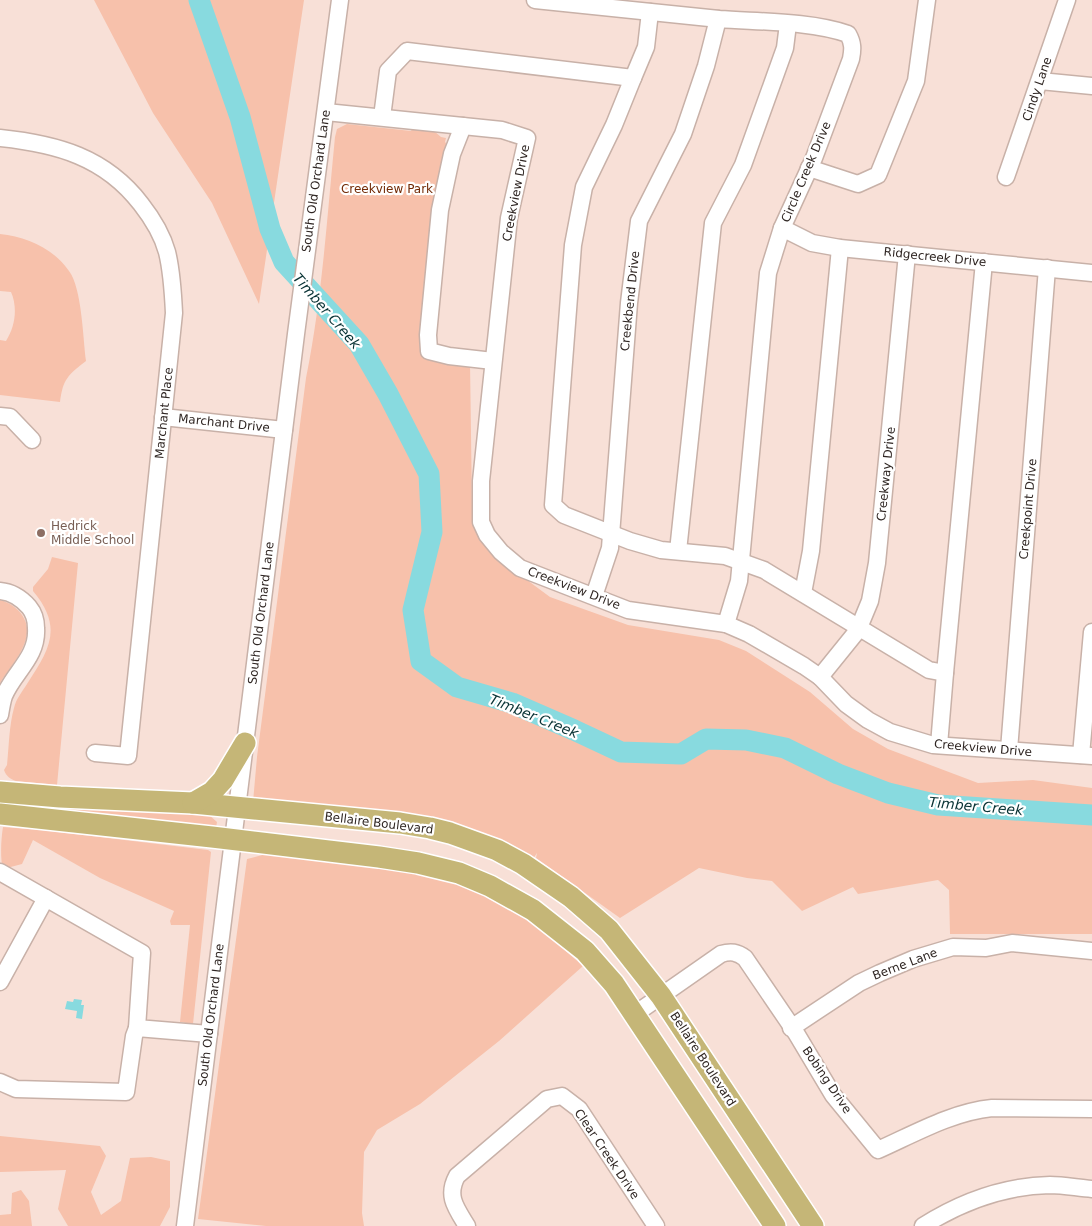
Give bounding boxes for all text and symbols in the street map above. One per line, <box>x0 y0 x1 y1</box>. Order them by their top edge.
street label: Cindy Lane <box>1019 55 1055 123</box>
street label: South Old Orchard Lane <box>299 109 333 253</box>
street label: Circle Creek Drive <box>778 120 834 224</box>
street label: Creekview Drive <box>500 143 532 243</box>
park label: Creekview Park <box>341 182 433 196</box>
street label: Ridgecreek Drive <box>883 245 987 269</box>
street label: Creekbend Drive <box>618 250 642 352</box>
water label: Timber Creek <box>290 270 365 353</box>
street label: Marchant Place <box>152 367 176 459</box>
street label: Marchant Drive <box>177 411 271 435</box>
street label: Creekway Drive <box>874 426 898 522</box>
street label: Creekpoint Drive <box>1017 458 1039 560</box>
place label: Hedrick Middle School <box>51 519 134 547</box>
marker: Hedrick Middle School <box>35 527 47 539</box>
street label: South Old Orchard Lane <box>245 541 277 685</box>
street label: Creekview Drive <box>526 564 622 612</box>
water label: Timber Creek <box>487 691 582 741</box>
street label: Creekview Drive <box>933 737 1033 759</box>
water label: Timber Creek <box>928 794 1025 818</box>
street label: Bellaire Boulevard <box>324 809 434 837</box>
street label: South Old Orchard Lane <box>195 943 227 1087</box>
street label: Berne Lane <box>871 945 939 983</box>
street label: Bellaire Boulevard <box>667 1009 739 1109</box>
street label: Bobing Drive <box>800 1044 854 1116</box>
street label: Clear Creek Drive <box>572 1106 642 1202</box>

